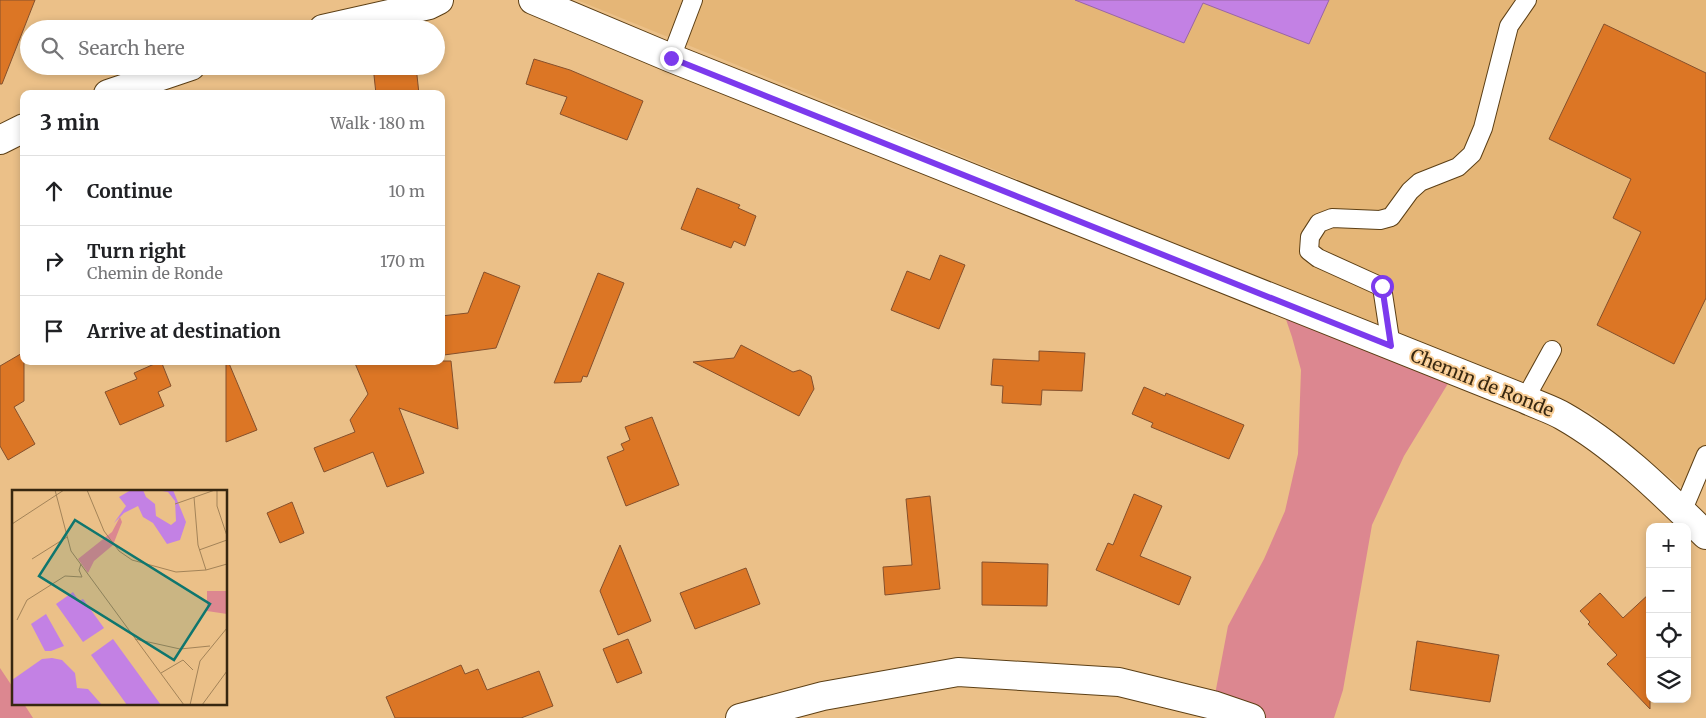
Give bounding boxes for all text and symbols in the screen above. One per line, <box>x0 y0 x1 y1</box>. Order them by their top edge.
search box <box>20 20 445 75</box>
icon: search <box>38 34 66 62</box>
text: Search here <box>78 36 185 60</box>
route end <box>660 47 683 70</box>
text: 3 min <box>40 109 99 136</box>
text: Walk · 180 m <box>330 113 425 133</box>
icon: ahead <box>40 177 68 205</box>
text: Continue <box>87 179 173 203</box>
text: 10 m <box>388 181 425 201</box>
text: Turn right <box>87 239 186 263</box>
icon: right <box>40 247 68 275</box>
text: 170 m <box>380 251 425 271</box>
text: Chemin de Ronde <box>87 263 223 283</box>
route start <box>1371 275 1394 298</box>
icon: arrive <box>40 317 68 345</box>
text: Arrive at destination <box>87 319 281 343</box>
street label: Chemin de Ronde <box>1407 343 1557 422</box>
inset map <box>12 490 228 706</box>
map controls <box>1646 523 1691 703</box>
button: + <box>1646 523 1691 568</box>
button: − <box>1646 568 1691 613</box>
button: locate <box>1646 613 1691 658</box>
button: layers <box>1646 658 1691 703</box>

